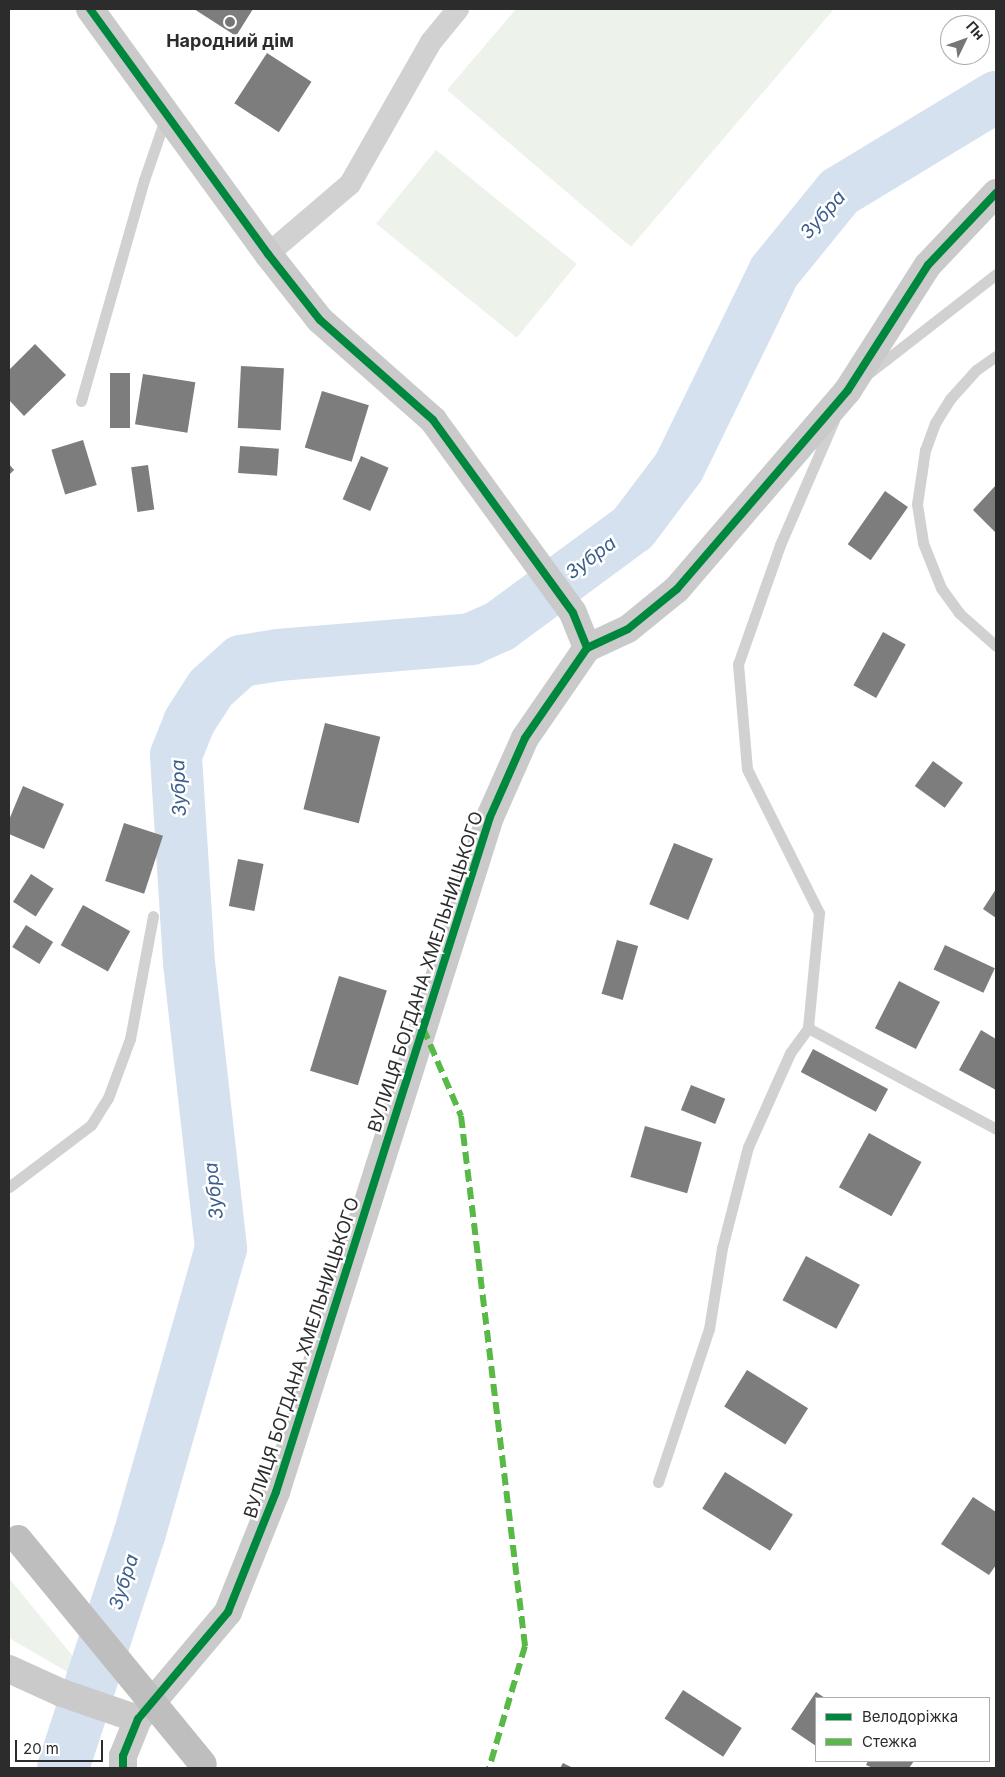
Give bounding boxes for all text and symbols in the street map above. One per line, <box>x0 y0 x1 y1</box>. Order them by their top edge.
north arrow <box>940 15 990 65</box>
marker: Народний дім <box>224 16 236 28</box>
text: Пн <box>963 17 989 43</box>
place label: Народний дім <box>166 30 294 52</box>
water label: Зубра <box>795 186 851 244</box>
water label: Зубра <box>561 532 621 584</box>
water label: Зубра <box>167 759 191 817</box>
street label: ВУЛИЦЯ БОГДАНА ХМЕЛЬНИЦЬКОГО <box>364 809 488 1135</box>
water label: Зубра <box>200 1161 228 1221</box>
street label: ВУЛИЦЯ БОГДАНА ХМЕЛЬНИЦЬКОГО <box>240 1195 364 1521</box>
water label: Зубра <box>104 1551 144 1613</box>
legend <box>815 1697 990 1762</box>
text: Велодоріжка <box>862 1707 958 1726</box>
scale bar <box>18 1730 105 1762</box>
text: Стежка <box>862 1732 917 1751</box>
text: 20 m <box>23 1739 59 1758</box>

